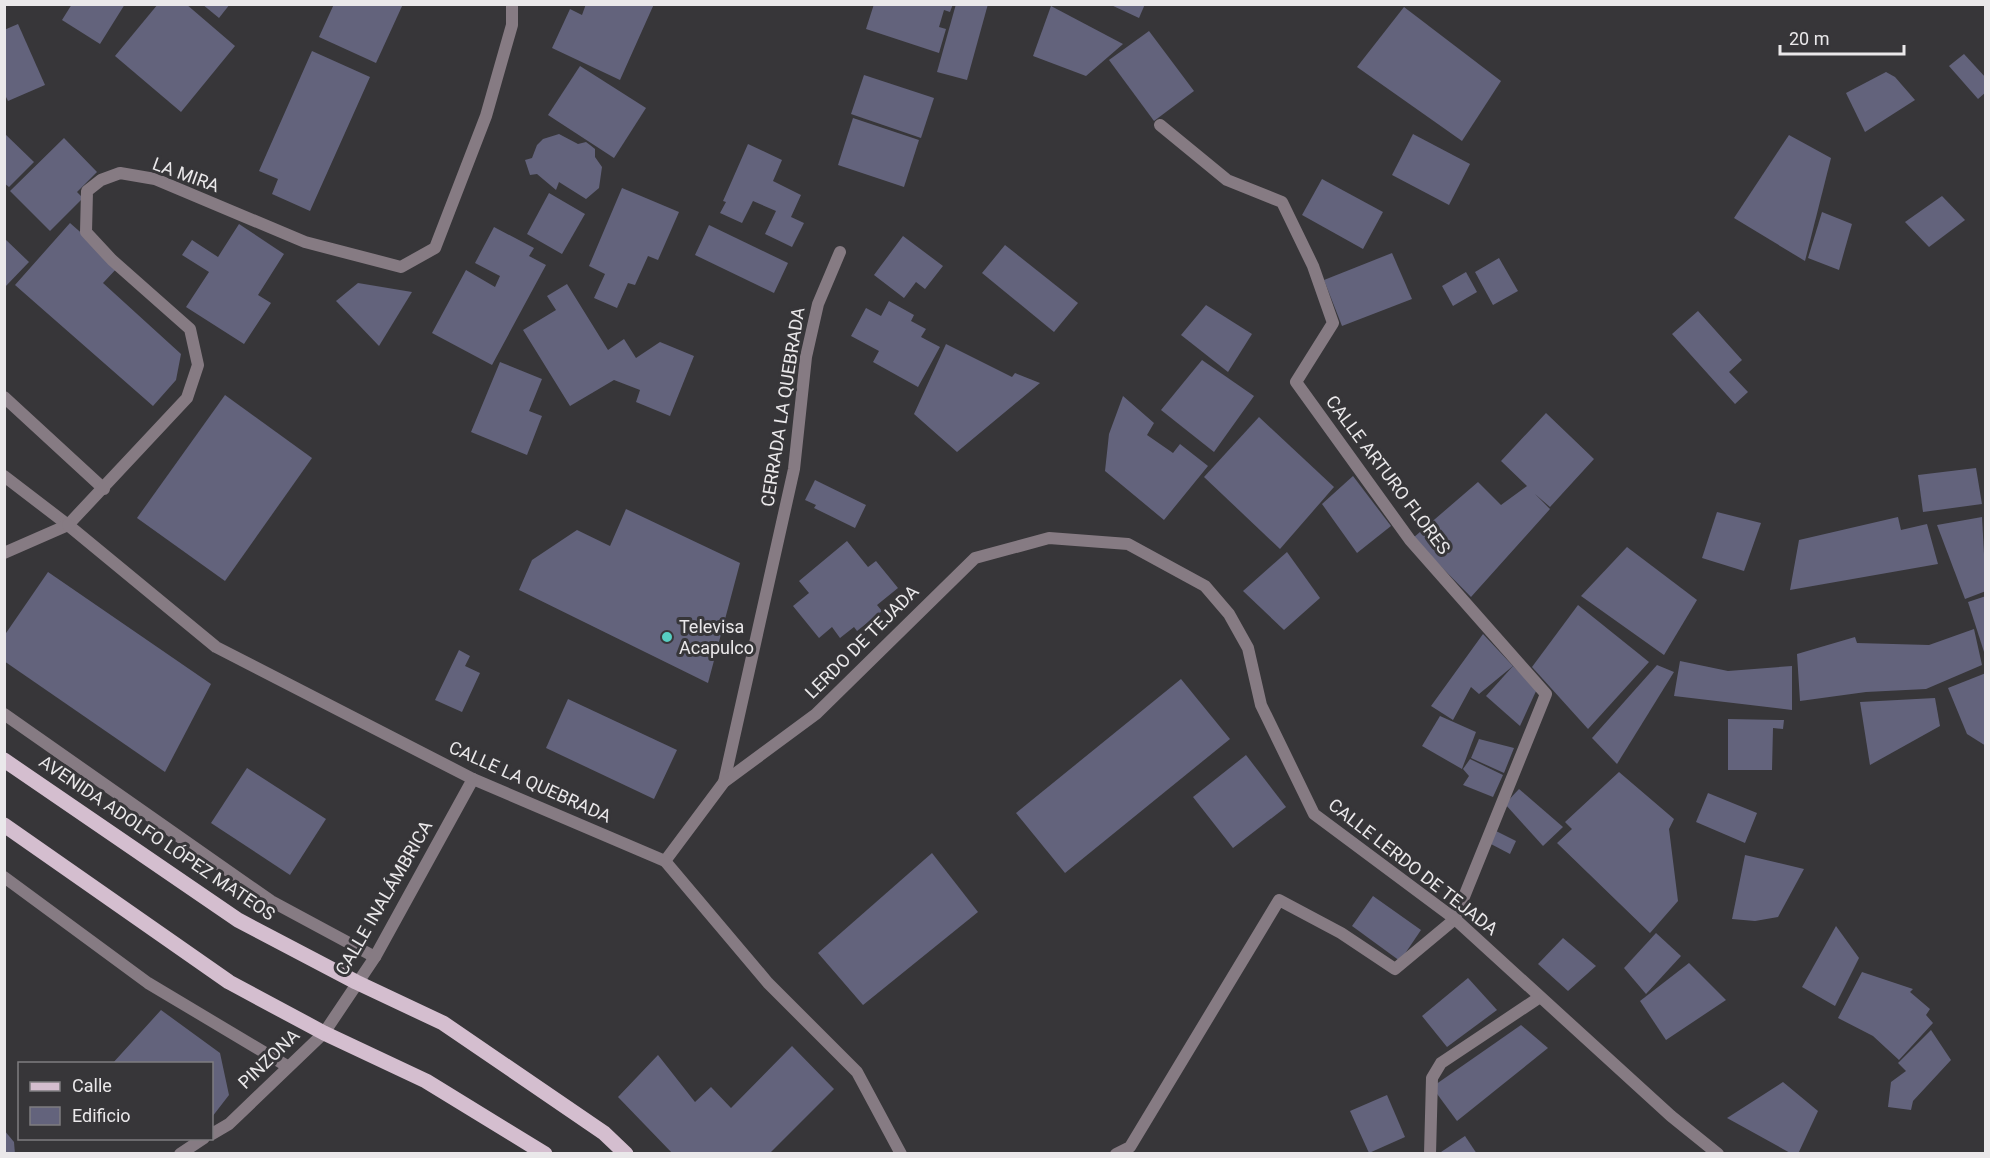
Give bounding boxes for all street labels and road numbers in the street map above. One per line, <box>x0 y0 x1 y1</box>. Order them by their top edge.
street label: LA MIRA <box>150 153 223 196</box>
street label: CERRADA LA QUEBRADA <box>756 306 809 508</box>
street label: CALLE ARTURO FLORES <box>1322 391 1455 559</box>
street label: LERDO DE TEJADA <box>801 580 923 703</box>
street label: CALLE LA QUEBRADA <box>446 736 615 827</box>
street label: AVENIDA ADOLFO LÓPEZ MATEOS <box>36 751 279 925</box>
street label: CALLE LERDO DE TEJADA <box>1324 794 1502 939</box>
street label: CALLE INALÁMBRICA <box>331 816 437 979</box>
street label: PINZONA <box>234 1024 304 1093</box>

